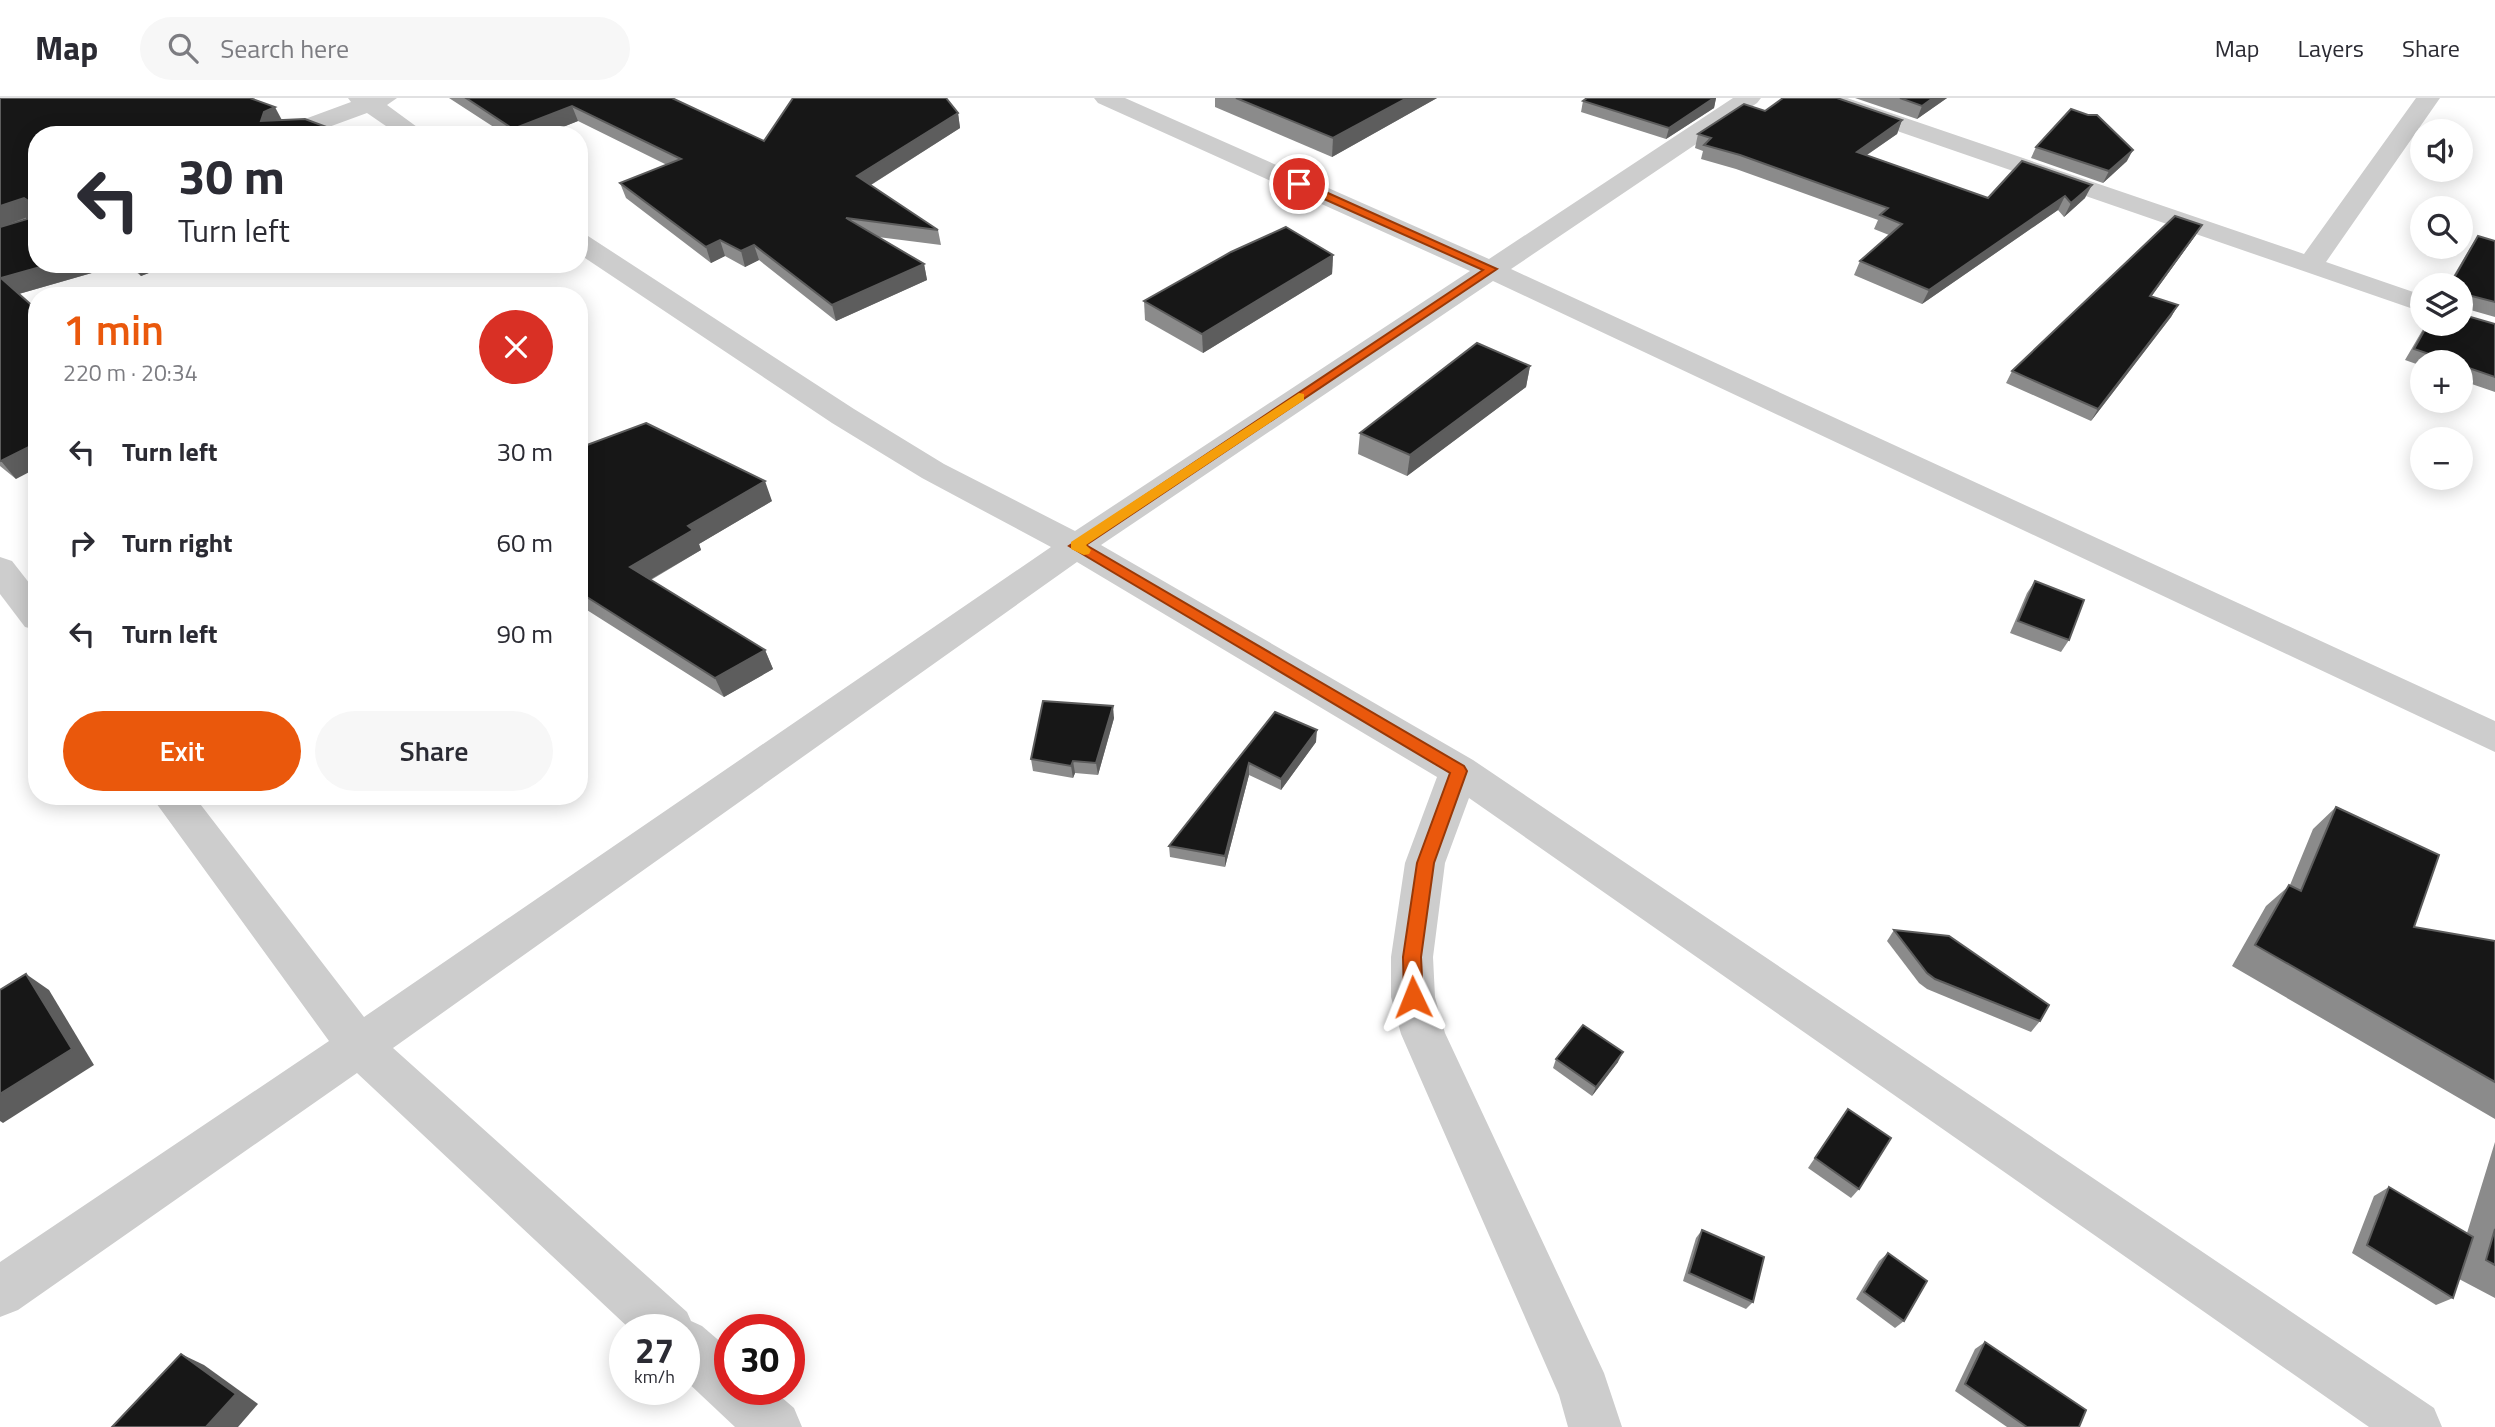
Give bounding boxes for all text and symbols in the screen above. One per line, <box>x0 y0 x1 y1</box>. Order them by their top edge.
search box <box>140 17 630 80</box>
text: Map <box>35 23 98 73</box>
icon: search <box>164 29 202 67</box>
text: Search here <box>220 29 349 68</box>
text: Map <box>2215 30 2260 66</box>
text: Layers <box>2298 30 2364 66</box>
text: Share <box>2402 30 2460 66</box>
map controls <box>2410 119 2473 490</box>
button: sound <box>2410 119 2473 182</box>
text: 30 m <box>178 138 285 213</box>
icon: left <box>63 154 154 245</box>
pin <box>1269 154 1329 214</box>
icon: arrive <box>1280 165 1318 203</box>
button: search <box>2410 196 2473 259</box>
text: Turn left <box>178 206 290 254</box>
button: layers <box>2410 273 2473 336</box>
text: 1 min <box>63 297 164 361</box>
button: close <box>479 310 553 384</box>
button: + <box>2410 350 2473 413</box>
text: 220 m · 20:34 <box>63 355 198 390</box>
button: − <box>2410 427 2473 490</box>
text: Turn left <box>122 432 217 471</box>
text: 30 m <box>496 432 553 471</box>
icon: left <box>63 433 101 471</box>
text: Turn right <box>122 523 233 562</box>
text: 60 m <box>496 523 553 562</box>
icon: right <box>63 524 101 562</box>
text: Turn left <box>122 614 217 653</box>
text: 90 m <box>496 614 553 653</box>
icon: left <box>63 615 101 653</box>
button: Exit <box>63 711 301 791</box>
button: Share <box>315 711 553 791</box>
position arrow <box>1376 960 1450 1034</box>
speed limit sign: 30 <box>714 1314 805 1405</box>
text: 27 <box>635 1323 674 1377</box>
text: km/h <box>634 1363 675 1390</box>

